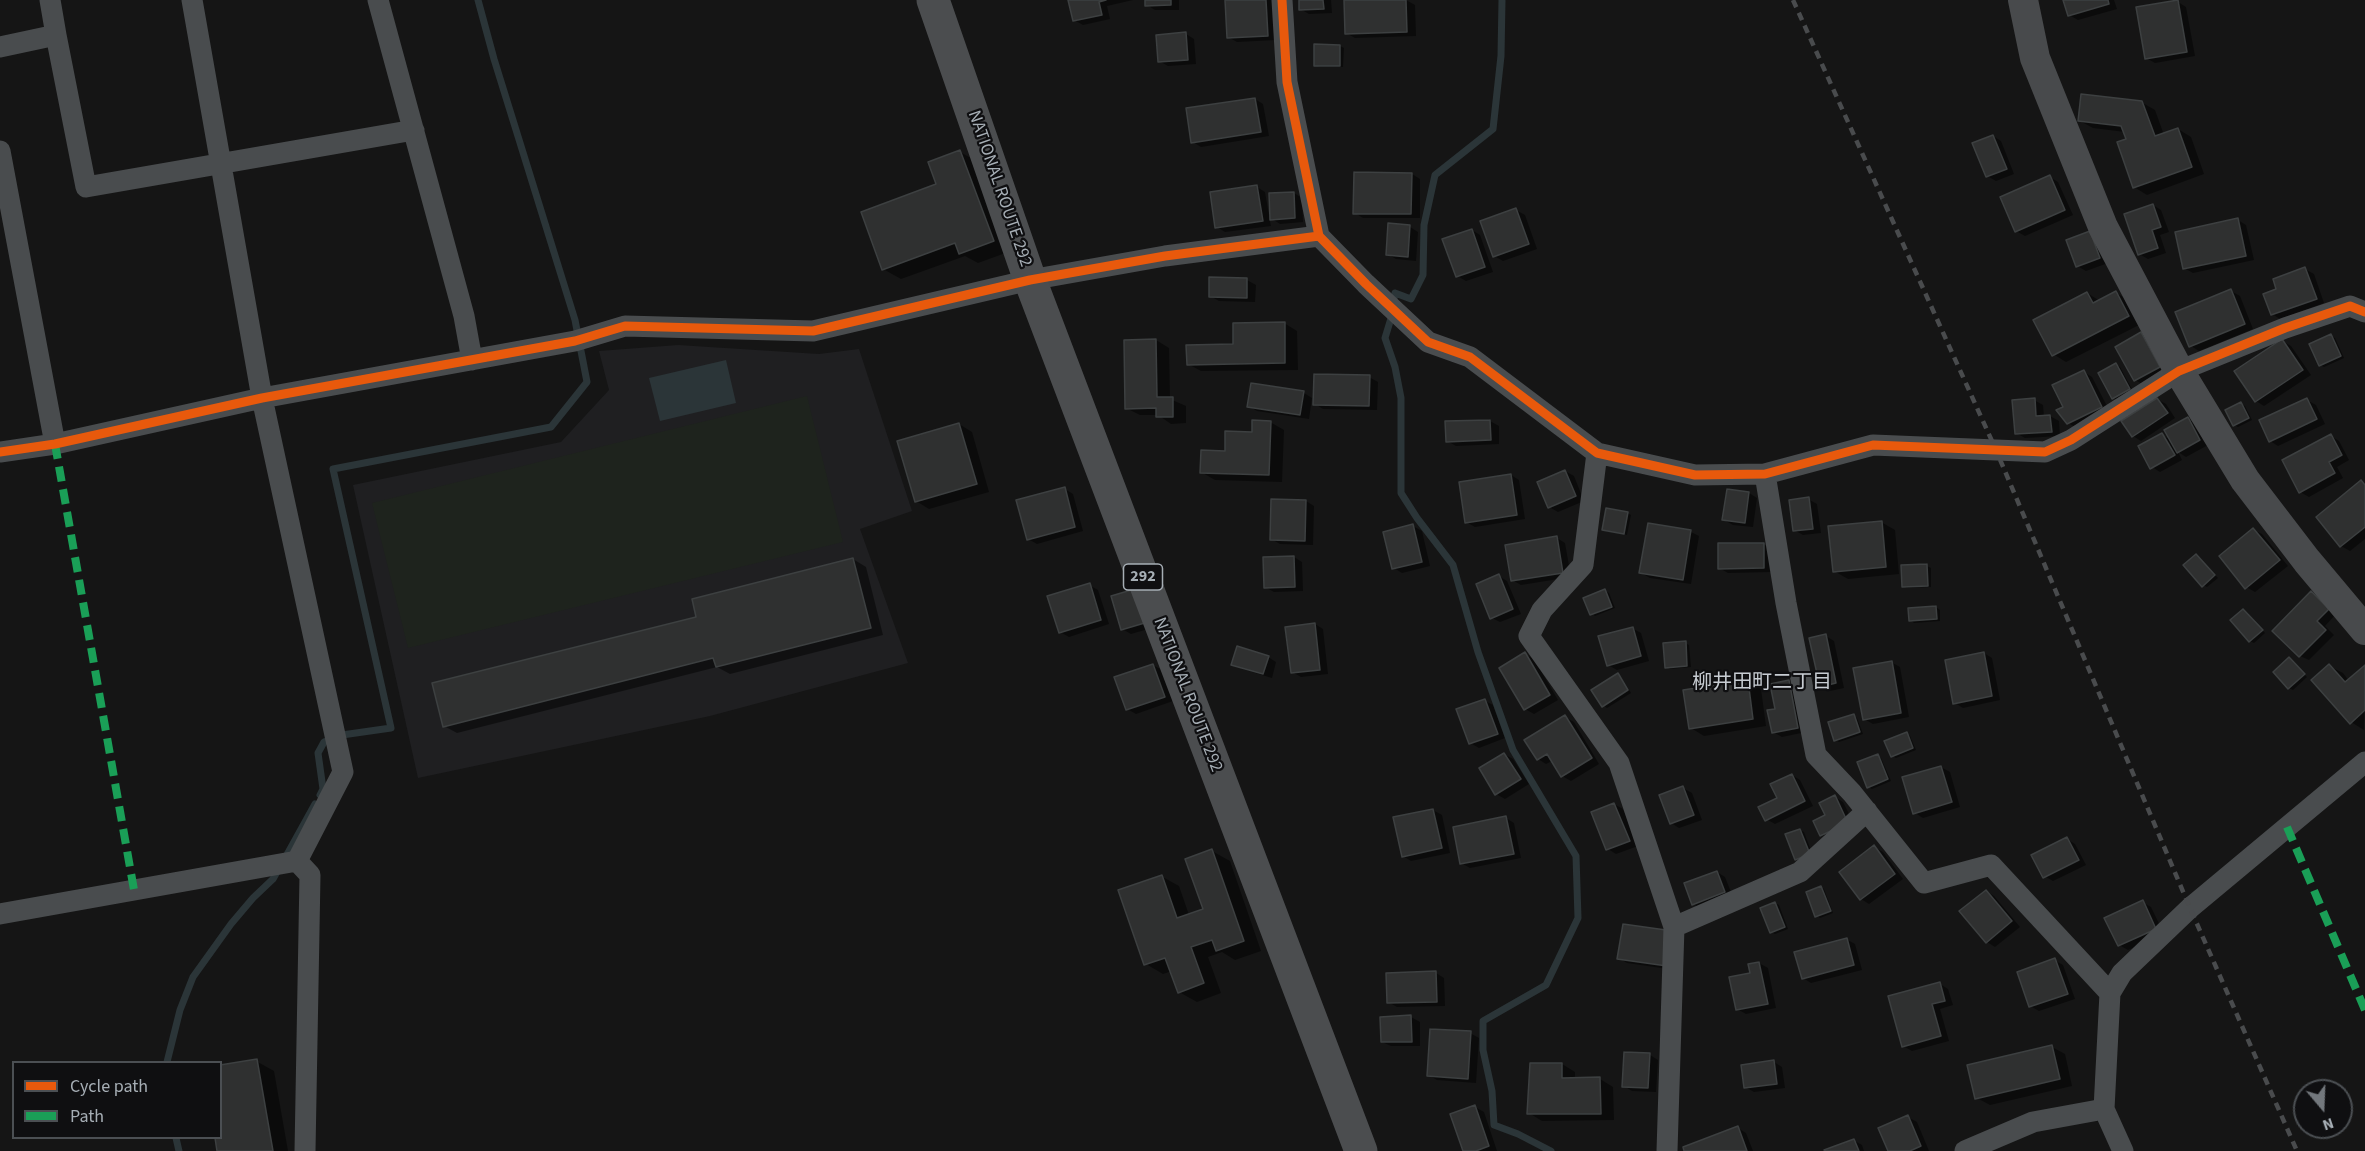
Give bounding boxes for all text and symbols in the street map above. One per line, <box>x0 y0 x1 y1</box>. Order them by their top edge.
street label: NATIONAL ROUTE 292 <box>962 108 1036 270</box>
road number: 292 <box>1124 564 1162 590</box>
street label: NATIONAL ROUTE 292 <box>1148 615 1226 775</box>
district label: 柳井田町二丁目 <box>1692 672 1832 696</box>
legend <box>12 1061 222 1139</box>
text: Cycle path <box>70 1074 148 1099</box>
north arrow <box>2293 1079 2353 1139</box>
text: Path <box>70 1104 104 1129</box>
text: N <box>2320 1112 2337 1136</box>

